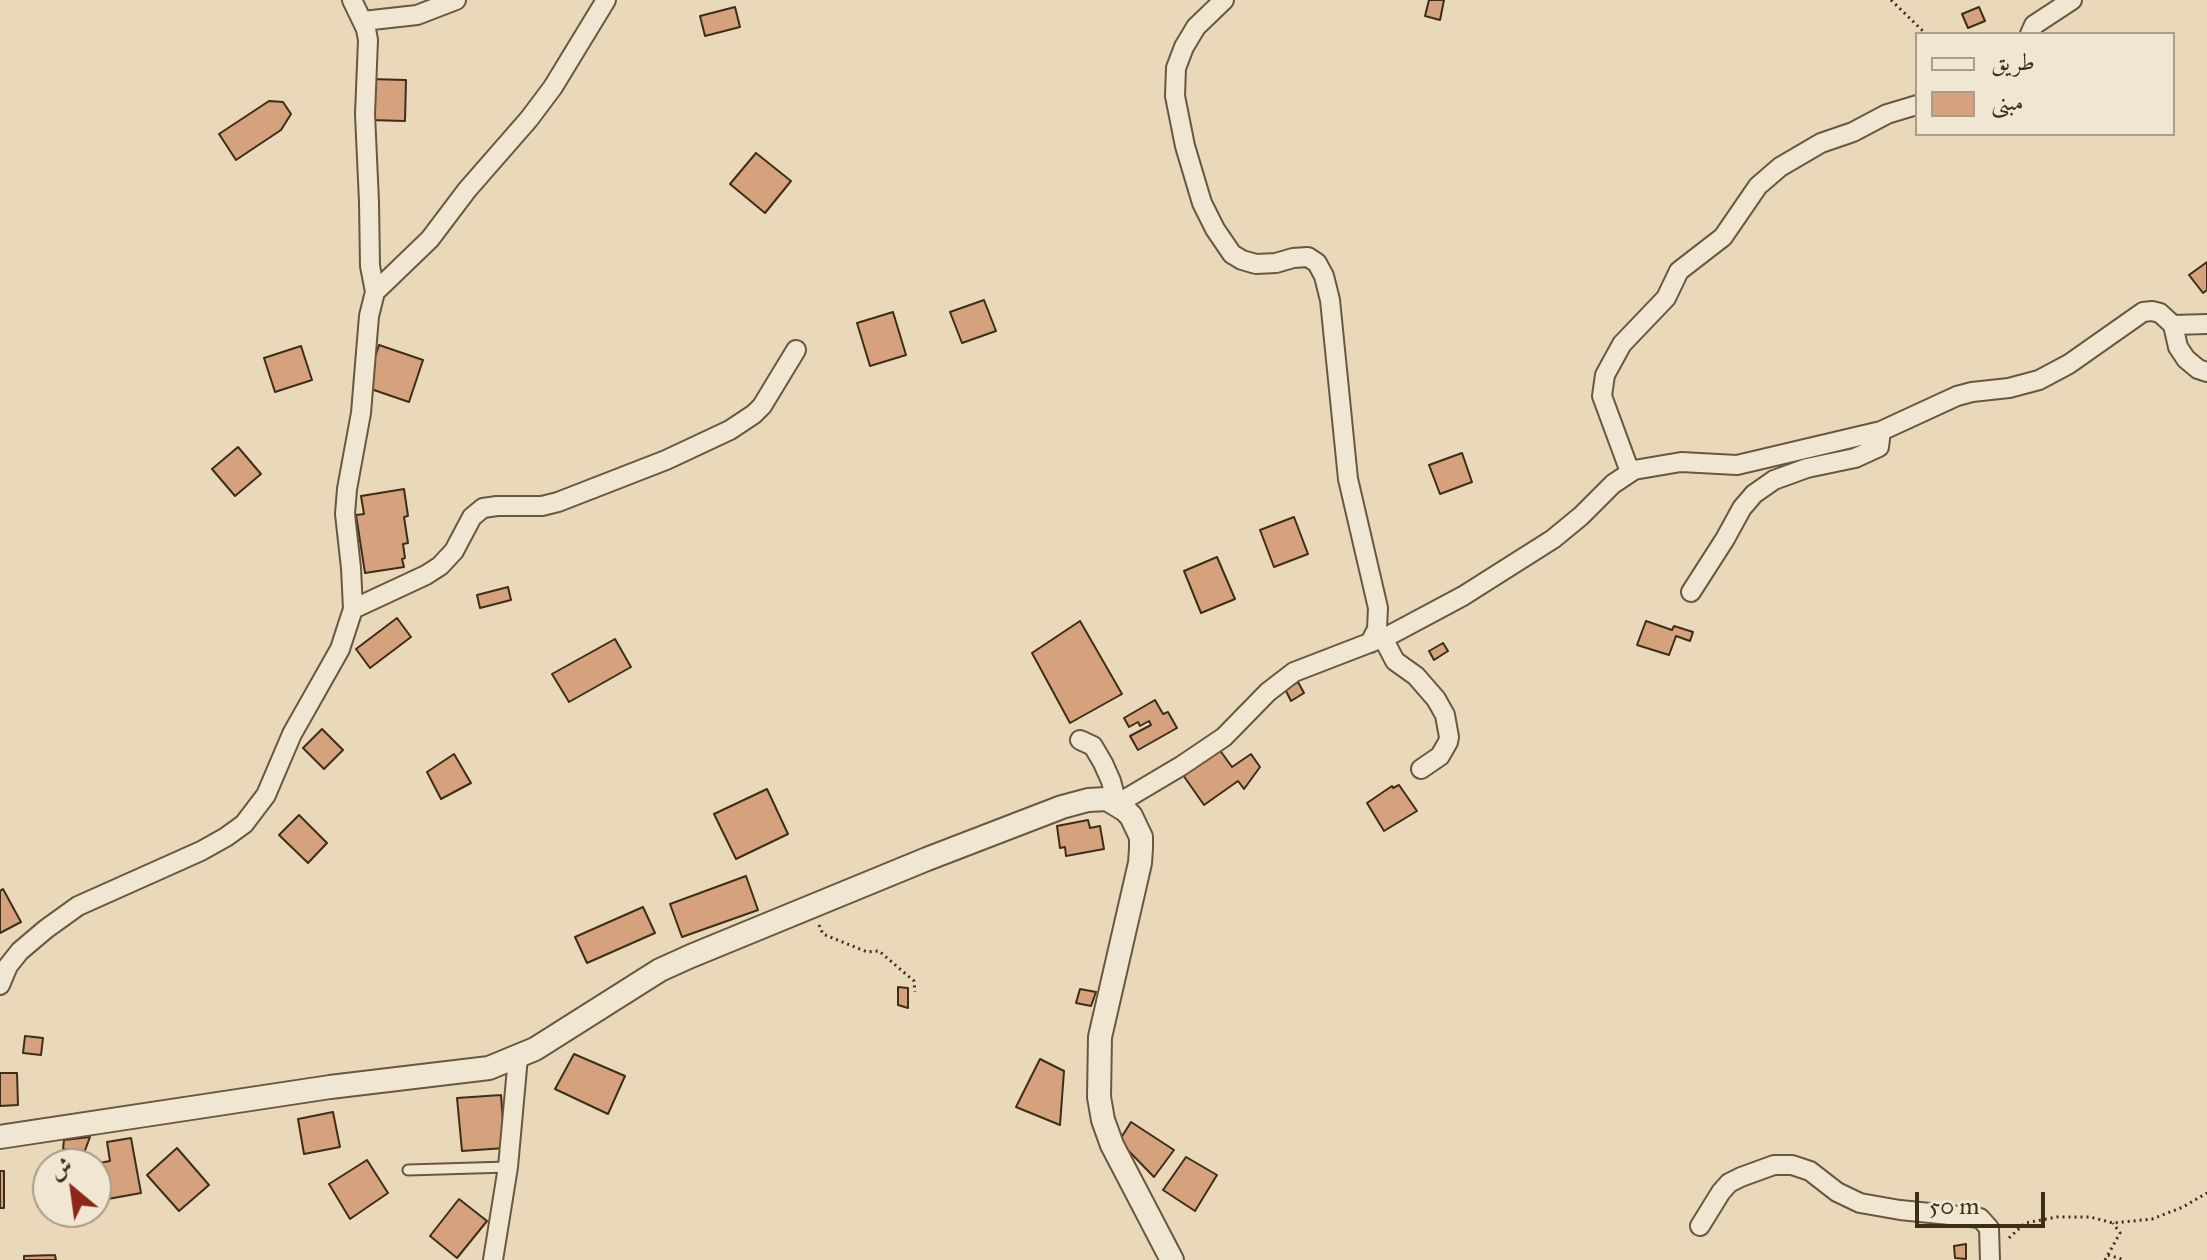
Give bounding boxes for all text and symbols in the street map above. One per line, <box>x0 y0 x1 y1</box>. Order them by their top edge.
legend <box>1915 32 2175 136</box>
text: طريق <box>1991 47 2035 77</box>
text: مبنى <box>1991 87 2024 117</box>
north arrow <box>32 1148 112 1228</box>
text: ش <box>45 1151 77 1185</box>
scale bar <box>1919 1176 2049 1226</box>
text: 50 m <box>1929 1191 1979 1221</box>

